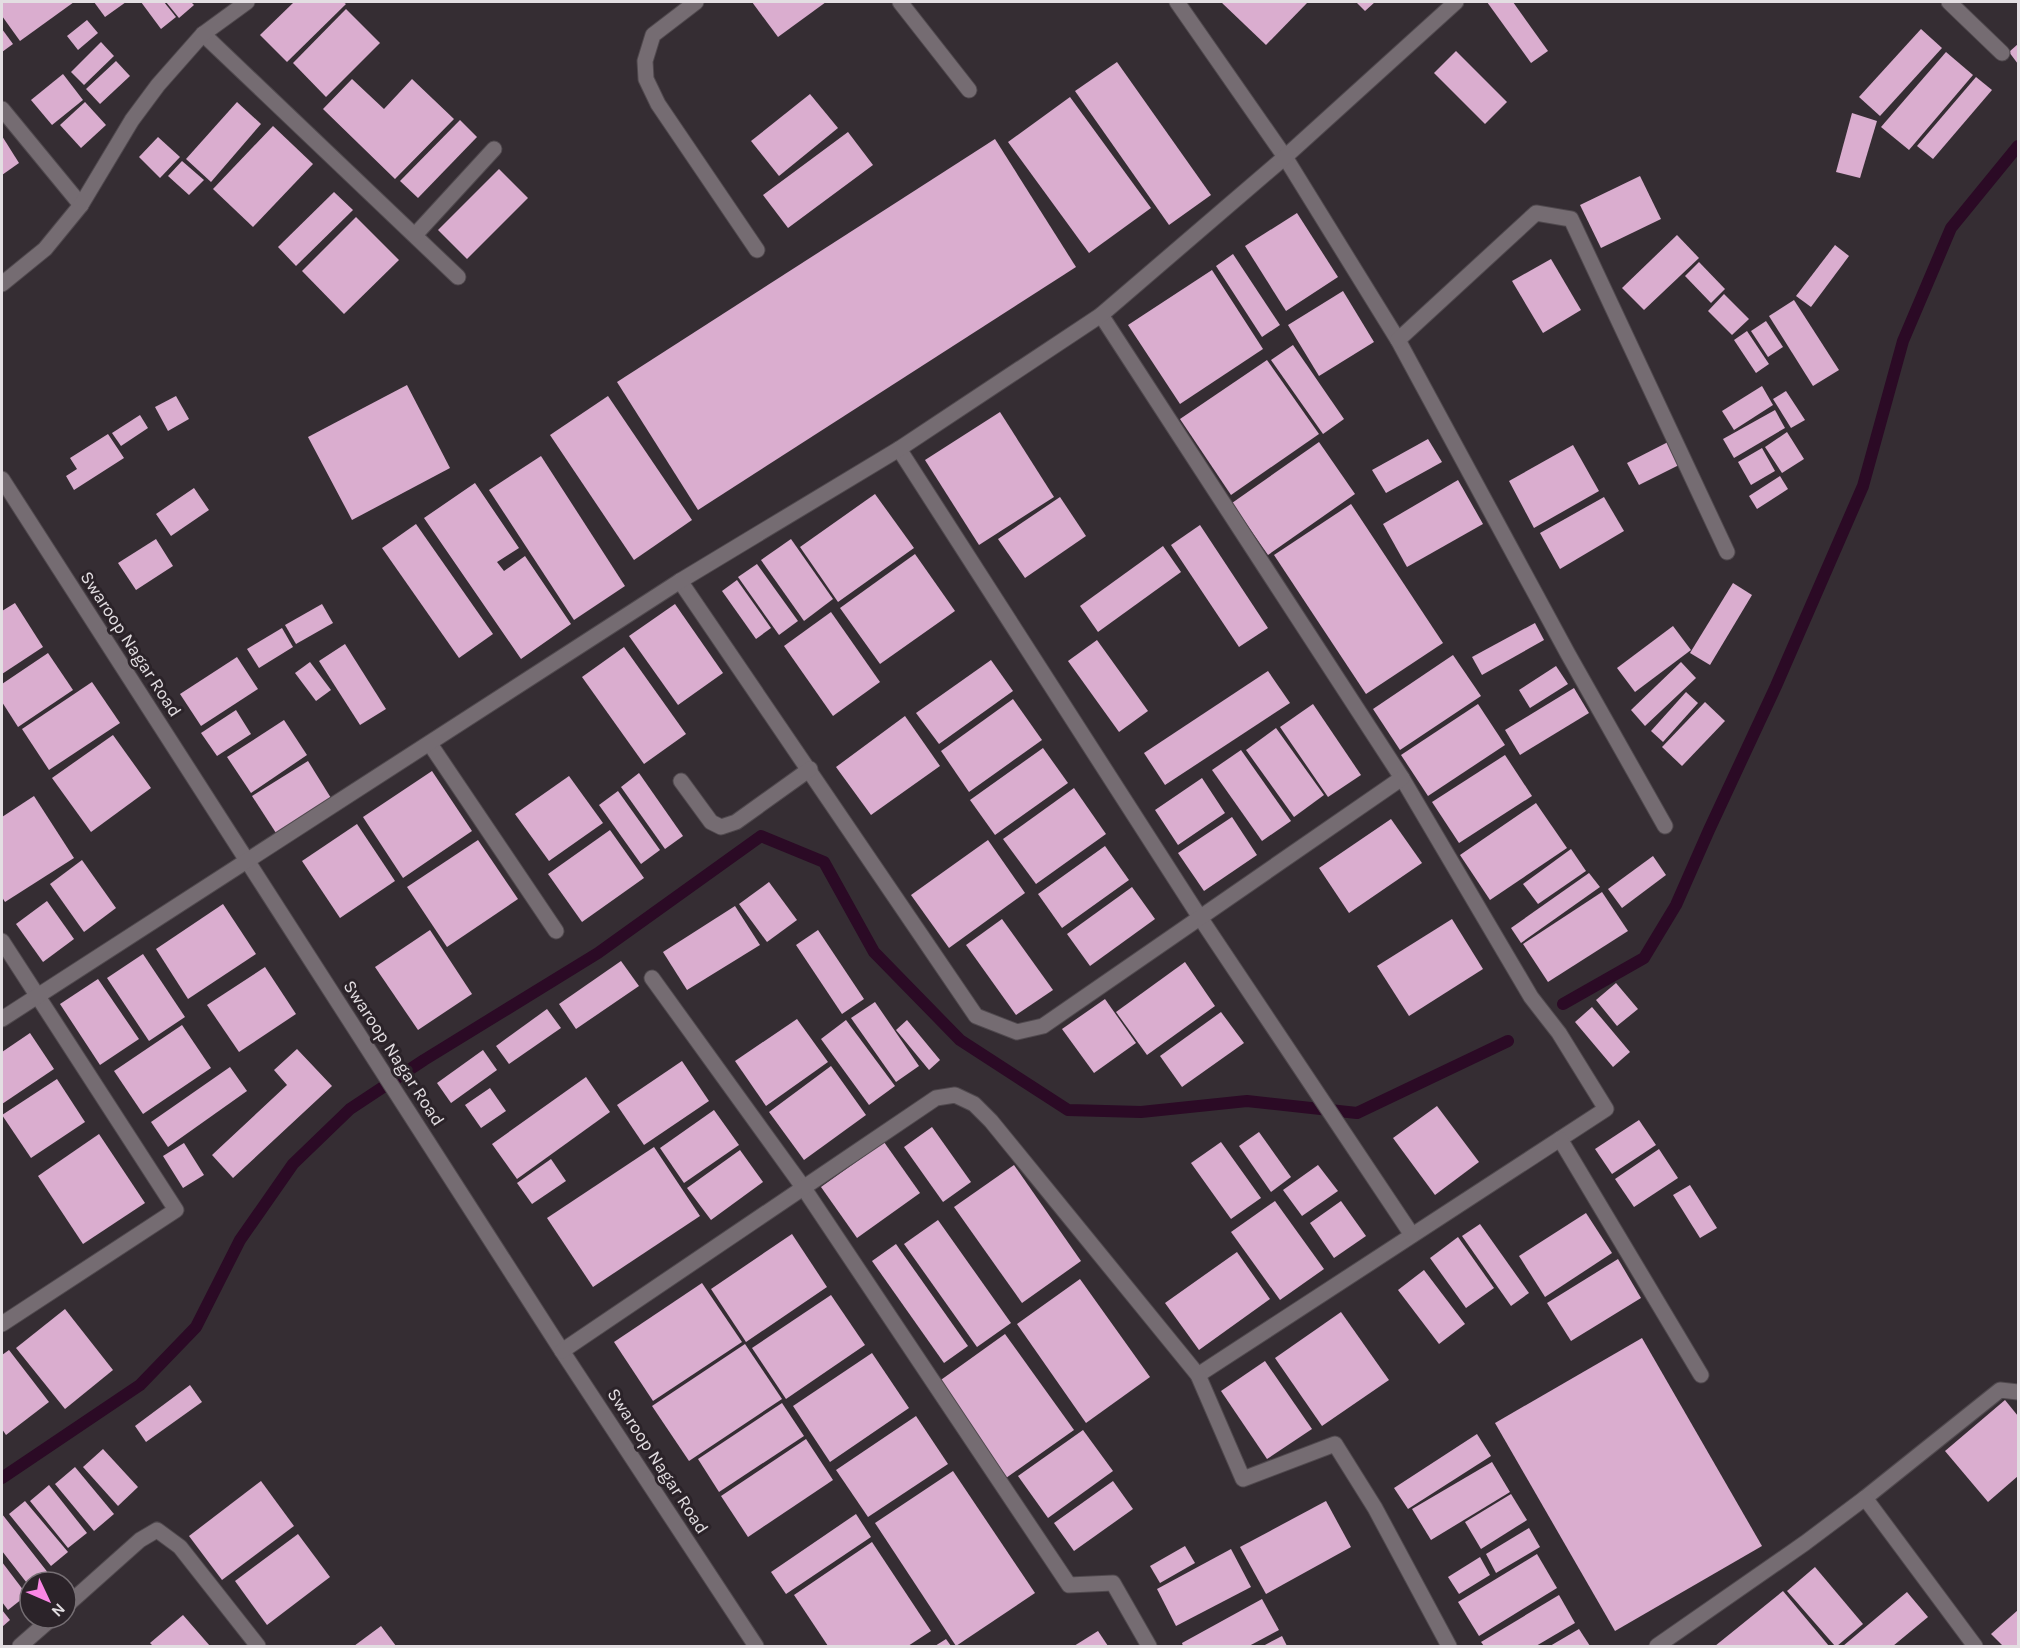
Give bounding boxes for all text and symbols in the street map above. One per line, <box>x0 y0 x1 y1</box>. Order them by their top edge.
street label: Swaroop Nagar Road <box>76 567 186 721</box>
street label: Swaroop Nagar Road <box>339 976 449 1130</box>
street label: Swaroop Nagar Road <box>603 1384 713 1538</box>
north arrow <box>18 1570 78 1630</box>
text: N <box>48 1599 69 1621</box>

